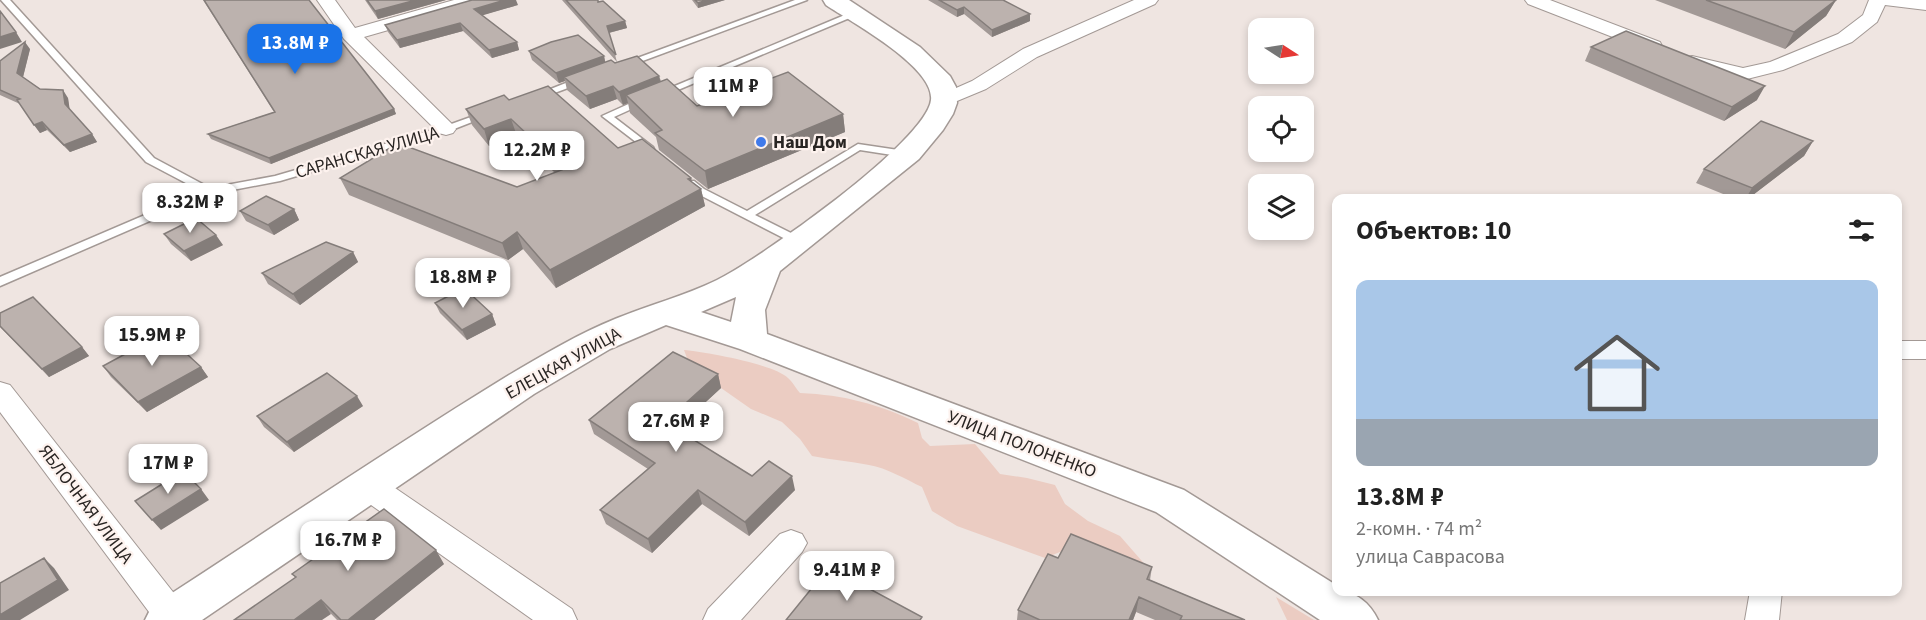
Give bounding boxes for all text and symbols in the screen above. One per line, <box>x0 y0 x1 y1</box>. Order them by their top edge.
north arrow <box>1248 18 1314 84</box>
map controls <box>1248 18 1314 240</box>
pin: 13.8M ₽ <box>240 24 350 75</box>
text: 13.8M ₽ <box>261 29 329 57</box>
pin: 11M ₽ <box>691 67 775 118</box>
text: 11M ₽ <box>708 72 758 100</box>
button: locate <box>1248 96 1314 162</box>
street label: САРАНСКАЯ УЛИЦА <box>293 120 442 185</box>
place label: Наш Дом <box>773 130 847 155</box>
pin: 12.2M ₽ <box>482 131 592 182</box>
marker: Наш Дом <box>754 135 768 149</box>
text: 12.2M ₽ <box>503 136 571 164</box>
button: layers <box>1248 174 1314 240</box>
pin: 8.32M ₽ <box>135 183 245 234</box>
text: 8.32M ₽ <box>156 188 224 216</box>
text: Объектов: 10 <box>1356 212 1512 249</box>
icon: filters <box>1845 214 1878 247</box>
pin: 18.8M ₽ <box>408 258 518 309</box>
text: 18.8M ₽ <box>429 263 497 291</box>
pin: 15.9M ₽ <box>97 316 207 367</box>
icon: home <box>1563 319 1671 427</box>
text: 15.9M ₽ <box>118 321 186 349</box>
street label: ЕЛЕЦКАЯ УЛИЦА <box>501 321 626 406</box>
pin: 27.6M ₽ <box>621 402 731 453</box>
street label: УЛИЦА ПОЛОНЕНКО <box>944 404 1100 484</box>
text: 27.6M ₽ <box>642 407 710 435</box>
street label: ЯБЛОЧНАЯ УЛИЦА <box>33 440 139 569</box>
pin: 17M ₽ <box>126 444 210 495</box>
text: 17M ₽ <box>143 449 193 477</box>
text: 13.8M ₽ <box>1356 478 1444 515</box>
text: 2-комн. · 74 m² <box>1356 515 1482 543</box>
pin: 16.7M ₽ <box>293 521 403 572</box>
text: 16.7M ₽ <box>314 526 382 554</box>
text: улица Саврасова <box>1356 543 1505 571</box>
pin: 9.41M ₽ <box>792 551 902 602</box>
text: 9.41M ₽ <box>813 556 881 584</box>

